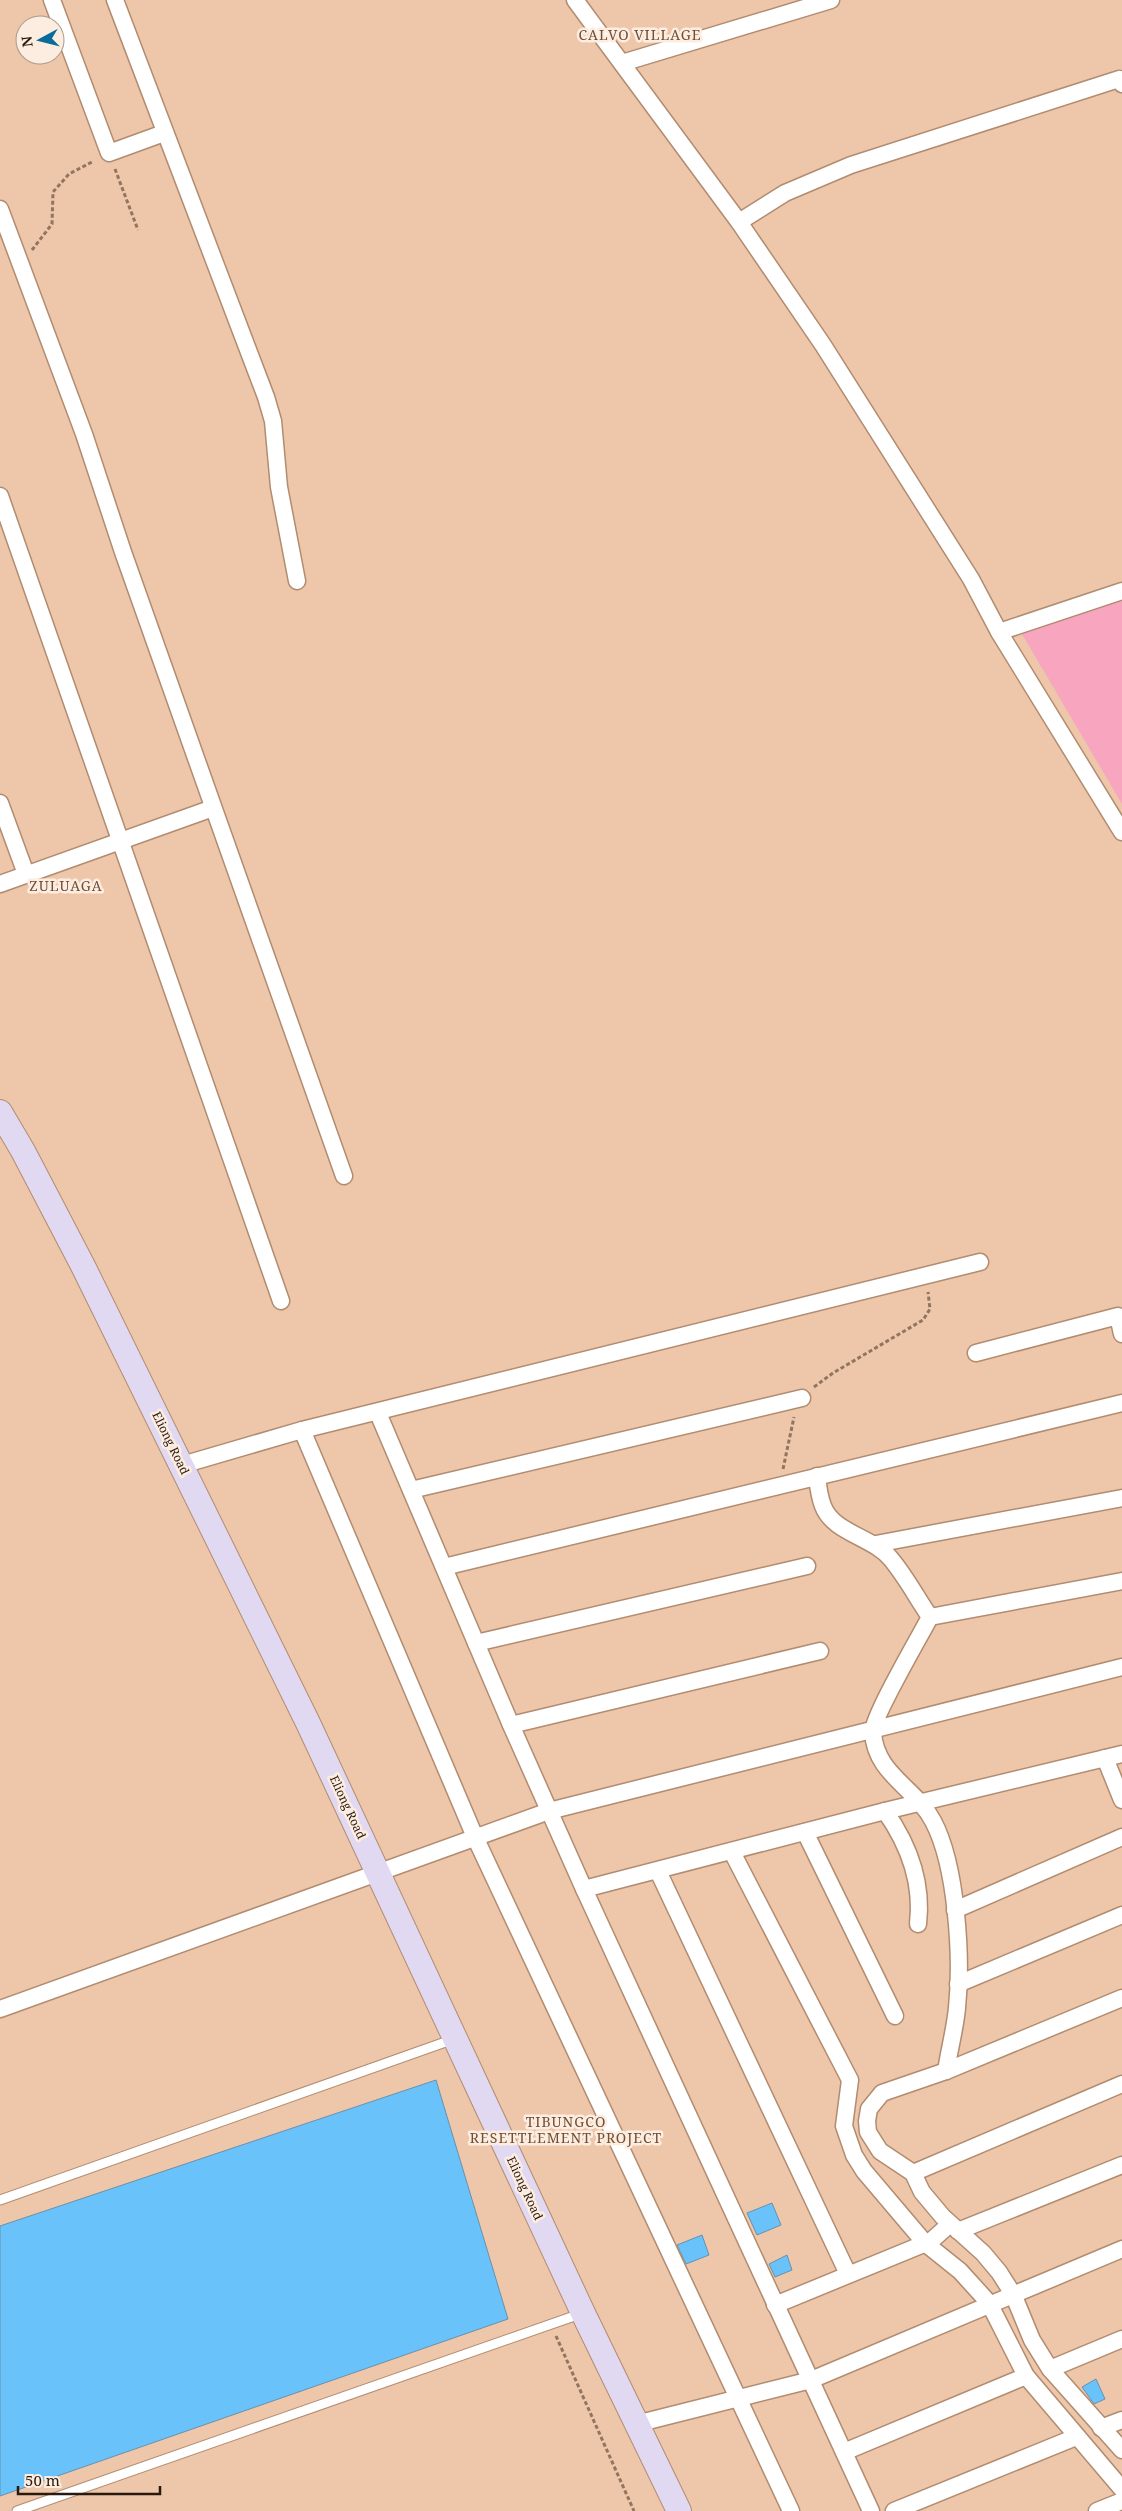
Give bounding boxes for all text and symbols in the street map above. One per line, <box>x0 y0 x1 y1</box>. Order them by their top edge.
north arrow <box>15 15 65 65</box>
district label: CALVO VILLAGE <box>578 25 702 44</box>
text: N <box>16 35 37 48</box>
district label: ZULUAGA <box>29 876 103 895</box>
street label: Eliong Road <box>148 1409 194 1478</box>
street label: Eliong Road <box>326 1773 370 1842</box>
district label: TIBUNGCO RESETTLEMENT PROJECT <box>470 2112 662 2147</box>
street label: Eliong Road <box>503 2154 547 2223</box>
scale bar <box>18 2464 160 2496</box>
text: 50 m <box>25 2470 60 2490</box>

